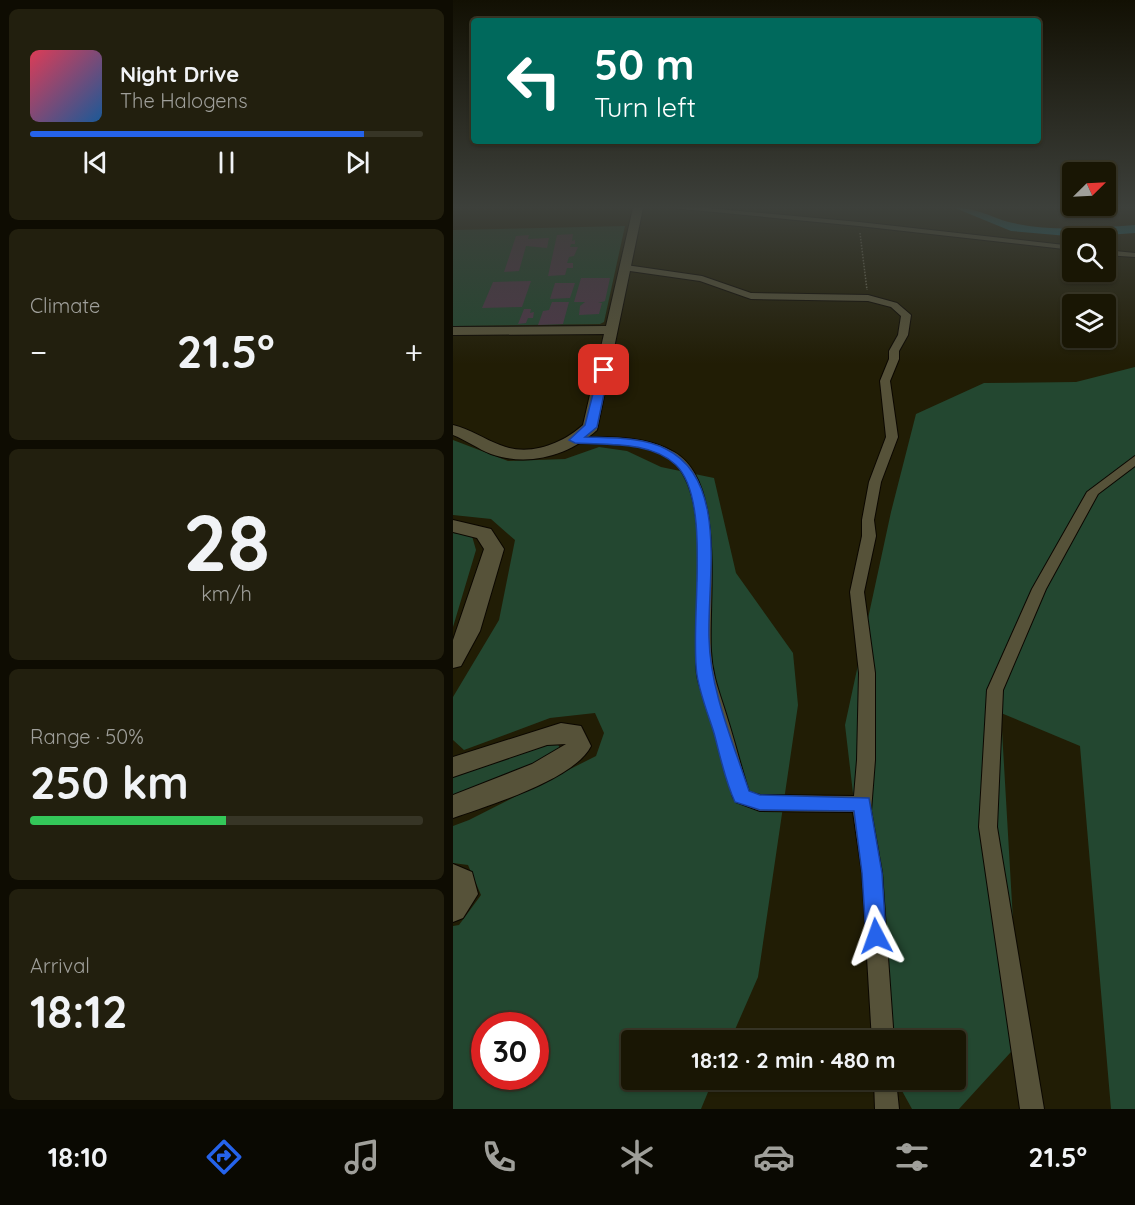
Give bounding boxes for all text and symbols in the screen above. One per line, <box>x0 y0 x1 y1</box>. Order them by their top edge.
text: 50 m <box>594 38 694 91</box>
icon: left <box>495 42 573 120</box>
text: Night Drive <box>120 60 239 88</box>
text: The Halogens <box>120 88 248 113</box>
text: Turn left <box>594 90 696 124</box>
icon: previous <box>79 146 112 179</box>
icon: pause <box>210 146 243 179</box>
icon: next <box>341 146 374 179</box>
north arrow <box>1062 162 1116 216</box>
map controls <box>1062 162 1116 348</box>
button: search <box>1062 228 1116 282</box>
text: Climate <box>30 293 100 318</box>
button: layers <box>1062 294 1116 348</box>
text: 21.5° <box>177 323 275 379</box>
text: − <box>30 331 47 372</box>
text: + <box>404 331 423 372</box>
pin <box>578 344 629 395</box>
icon: arrive <box>587 353 620 386</box>
text: 28 <box>183 493 270 591</box>
text: km/h <box>201 581 252 606</box>
text: Range · 50% <box>30 724 144 749</box>
text: 250 km <box>30 754 189 810</box>
position arrow <box>844 904 908 968</box>
text: Arrival <box>30 953 90 978</box>
text: 18:12 <box>30 983 128 1039</box>
speed limit sign: 30 <box>471 1012 549 1090</box>
text: 18:12 · 2 min · 480 m <box>691 1046 896 1074</box>
icon: directions <box>203 1136 245 1178</box>
icon: music <box>341 1136 383 1178</box>
icon: phone <box>478 1136 520 1178</box>
icon: climate <box>616 1136 658 1178</box>
icon: car <box>753 1136 795 1178</box>
icon: filters <box>891 1136 933 1178</box>
text: 18:10 <box>48 1140 108 1174</box>
text: 21.5° <box>1028 1140 1087 1174</box>

